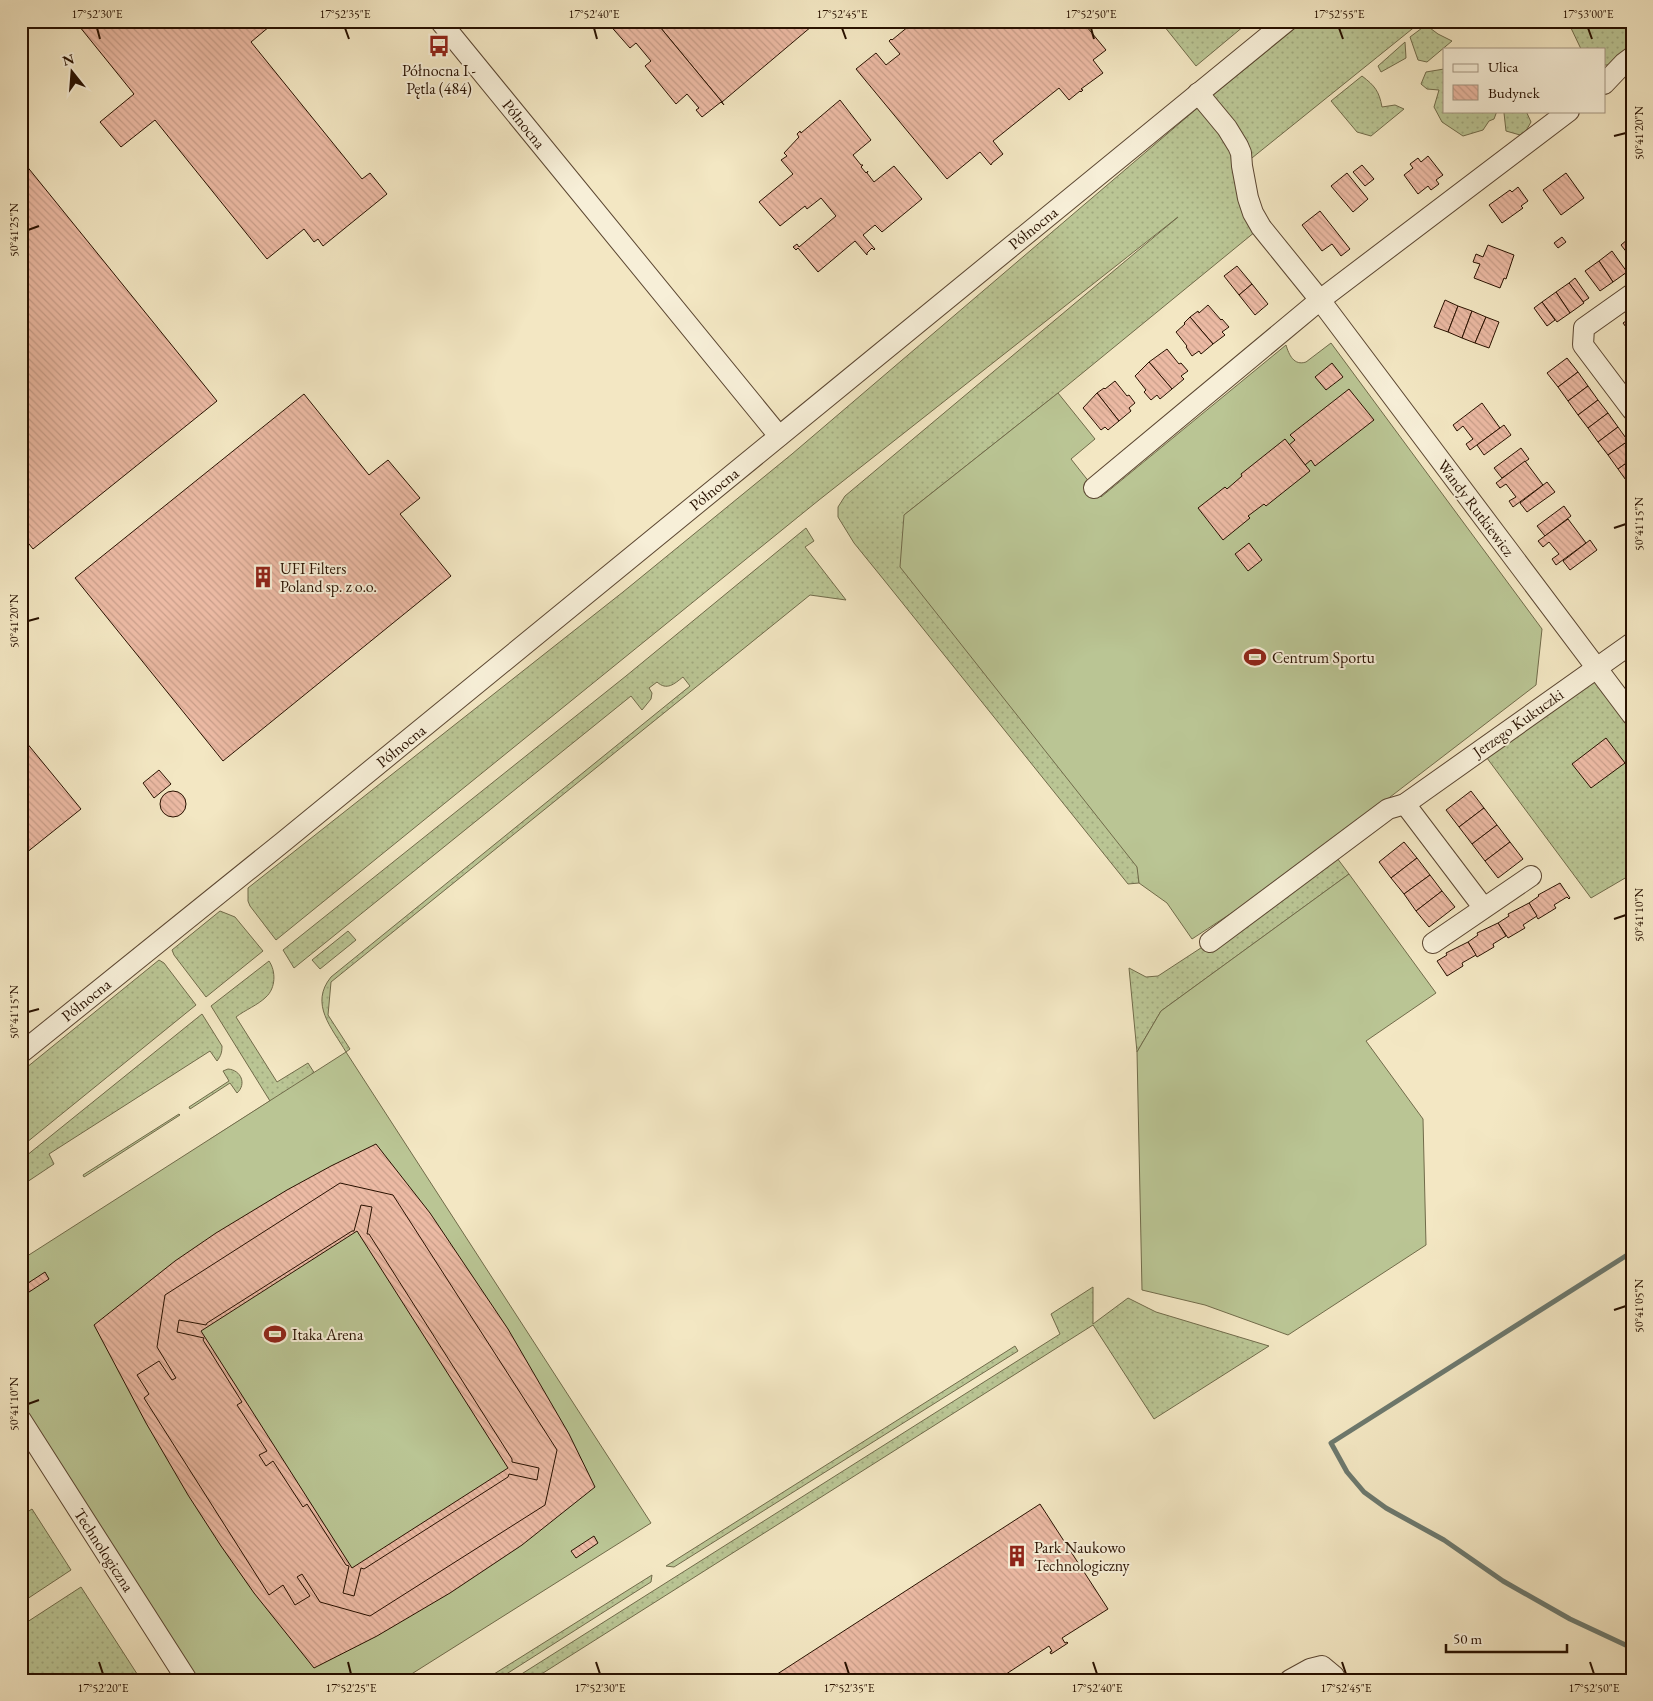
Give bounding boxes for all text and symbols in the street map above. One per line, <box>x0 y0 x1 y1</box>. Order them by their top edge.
text: 17°52'30"E <box>71 6 123 22</box>
text: 17°52'35"E <box>319 6 371 22</box>
text: 17°52'40"E <box>568 6 620 22</box>
text: 17°52'45"E <box>816 6 868 22</box>
text: 17°52'50"E <box>1065 6 1117 22</box>
text: 17°52'55"E <box>1313 6 1365 22</box>
text: 17°53'00"E <box>1562 6 1614 22</box>
bus stop icon: Północna I - Pętla (484) <box>426 33 452 59</box>
north arrow <box>48 48 98 98</box>
legend <box>1443 48 1606 112</box>
text: N <box>60 49 77 70</box>
text: Ulica <box>1488 57 1518 76</box>
place label: Północna I - Pętla (484) <box>402 60 476 99</box>
text: Budynek <box>1488 83 1541 102</box>
street label: Północna <box>498 95 551 153</box>
text: 50°41'20"N <box>1631 106 1647 160</box>
street label: Północna <box>1004 201 1062 254</box>
text: 50°41'25"N <box>6 203 22 257</box>
street label: Wandy Rutkiewicz <box>1433 455 1519 561</box>
street label: Północna <box>685 462 743 515</box>
text: 50°41'15"N <box>1631 497 1647 551</box>
place label: UFI Filters Poland sp. z o.o. <box>280 558 377 597</box>
building icon: UFI Filters Poland sp. z o.o. <box>250 564 276 590</box>
text: 50°41'20"N <box>6 594 22 648</box>
sports icon: Centrum Sportu <box>1242 644 1268 670</box>
place label: Centrum Sportu <box>1272 647 1376 668</box>
street label: Jerzego Kukuczki <box>1467 684 1568 763</box>
street label: Północna <box>372 719 430 772</box>
text: 50°41'10"N <box>1631 888 1647 942</box>
street label: Północna <box>57 973 115 1026</box>
text: 50°41'15"N <box>6 985 22 1039</box>
text: 50°41'05"N <box>1631 1279 1647 1333</box>
sports icon: Itaka Arena <box>262 1321 288 1347</box>
place label: Itaka Arena <box>292 1324 364 1345</box>
text: 50°41'10"N <box>6 1377 22 1431</box>
street label: Technologiczna <box>69 1504 139 1596</box>
place label: Park Naukowo Technologiczny <box>1034 1537 1131 1576</box>
building icon: Park Naukowo Technologiczny <box>1004 1543 1030 1569</box>
scale bar <box>1446 1621 1567 1653</box>
text: 50 m <box>1453 1629 1482 1648</box>
text: 17°52'20"E <box>77 1680 129 1696</box>
text: 17°52'25"E <box>325 1680 377 1696</box>
text: 17°52'30"E <box>574 1680 626 1696</box>
text: 17°52'35"E <box>823 1680 875 1696</box>
text: 17°52'40"E <box>1071 1680 1123 1696</box>
text: 17°52'45"E <box>1320 1680 1372 1696</box>
text: 17°52'50"E <box>1568 1680 1620 1696</box>

